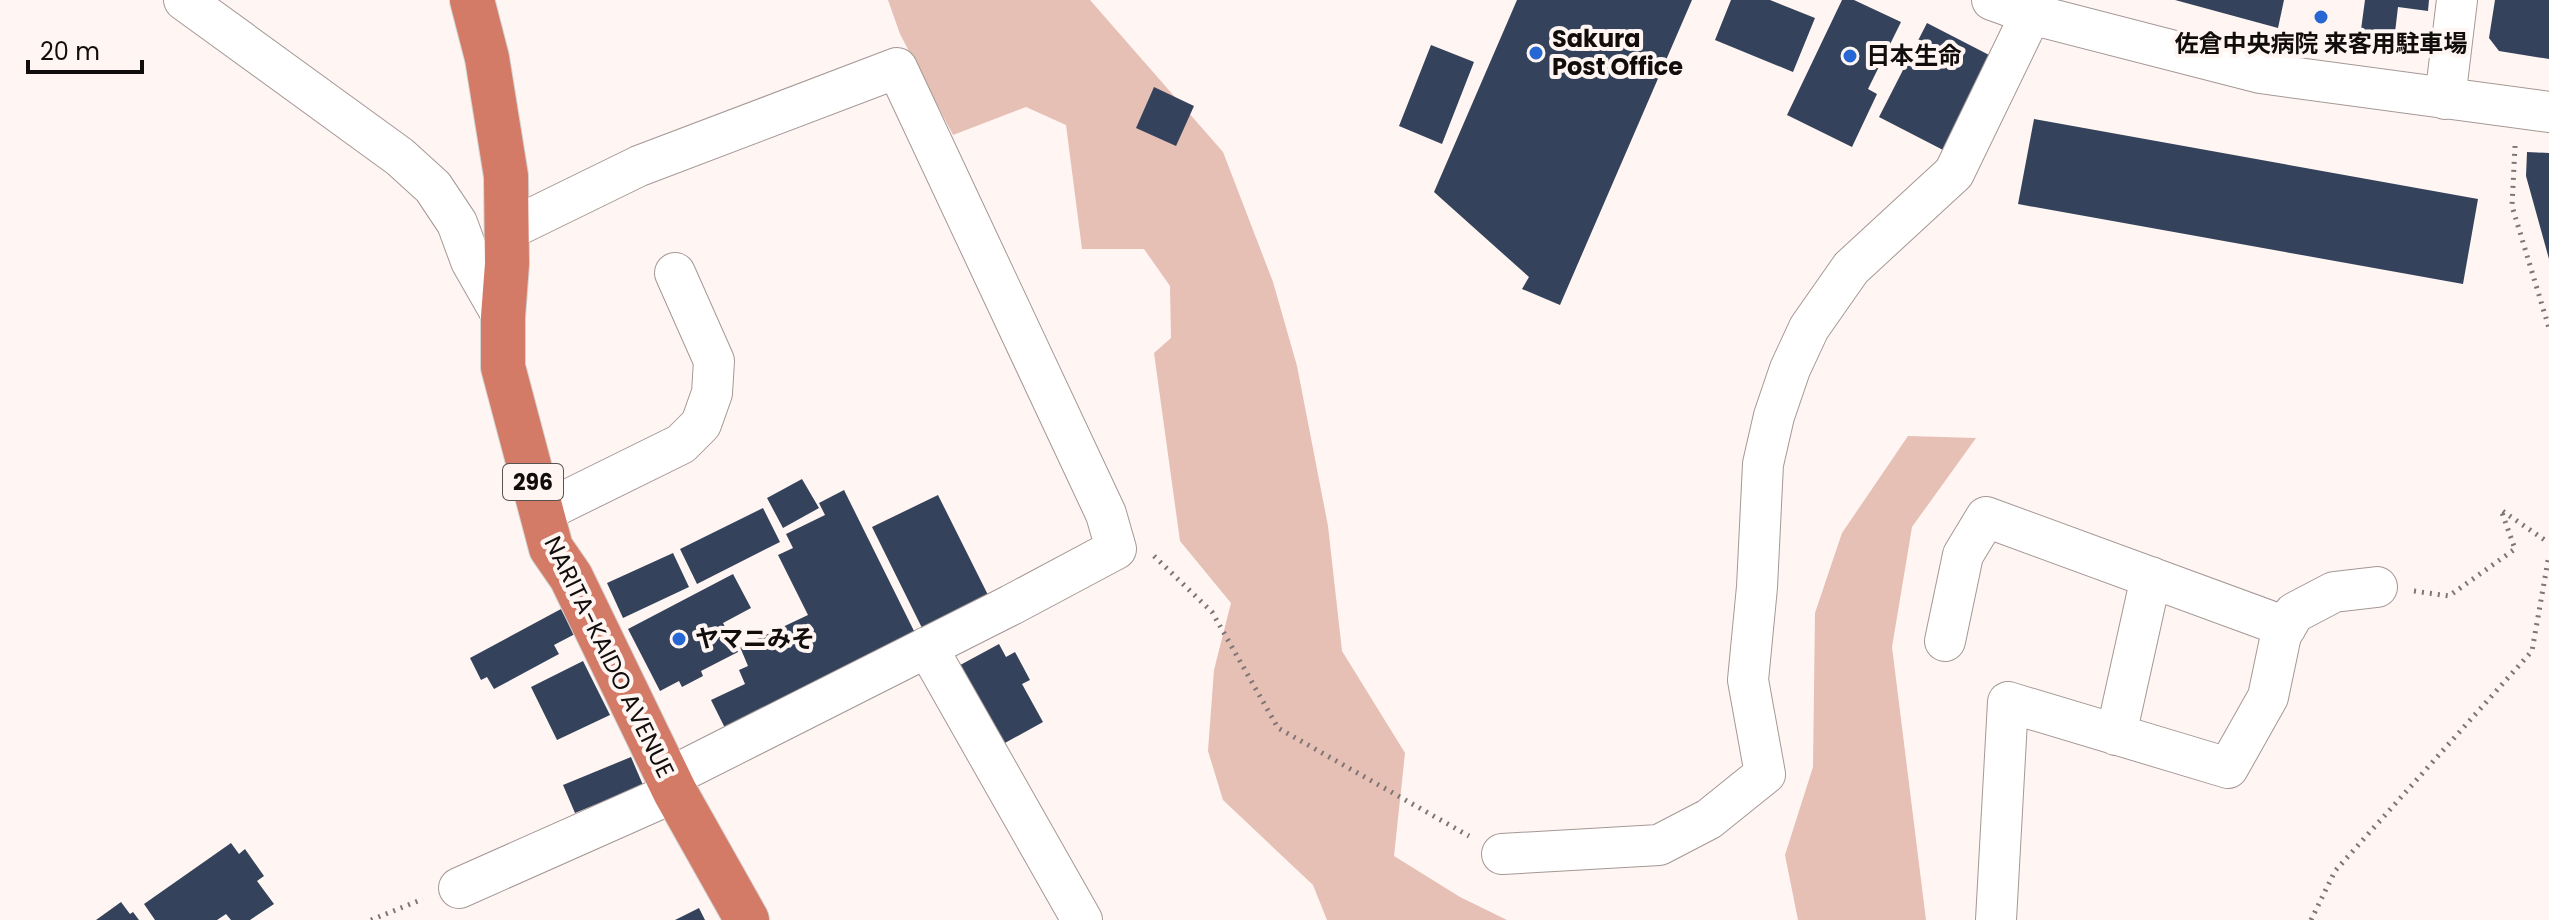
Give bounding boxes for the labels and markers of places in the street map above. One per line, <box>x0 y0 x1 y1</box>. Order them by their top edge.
marker: 佐倉中央病院 来客用駐車場 <box>2312 8 2330 26</box>
place label: Sakura Post Office <box>1552 22 1683 83</box>
place label: 佐倉中央病院 来客用駐車場 <box>2174 27 2468 60</box>
place label: 日本生命 <box>1866 39 1962 72</box>
marker: Sakura Post Office <box>1527 44 1545 62</box>
marker: 日本生命 <box>1841 47 1859 65</box>
place label: ヤマニみそ <box>695 622 815 655</box>
marker: ヤマニみそ <box>670 630 688 648</box>

